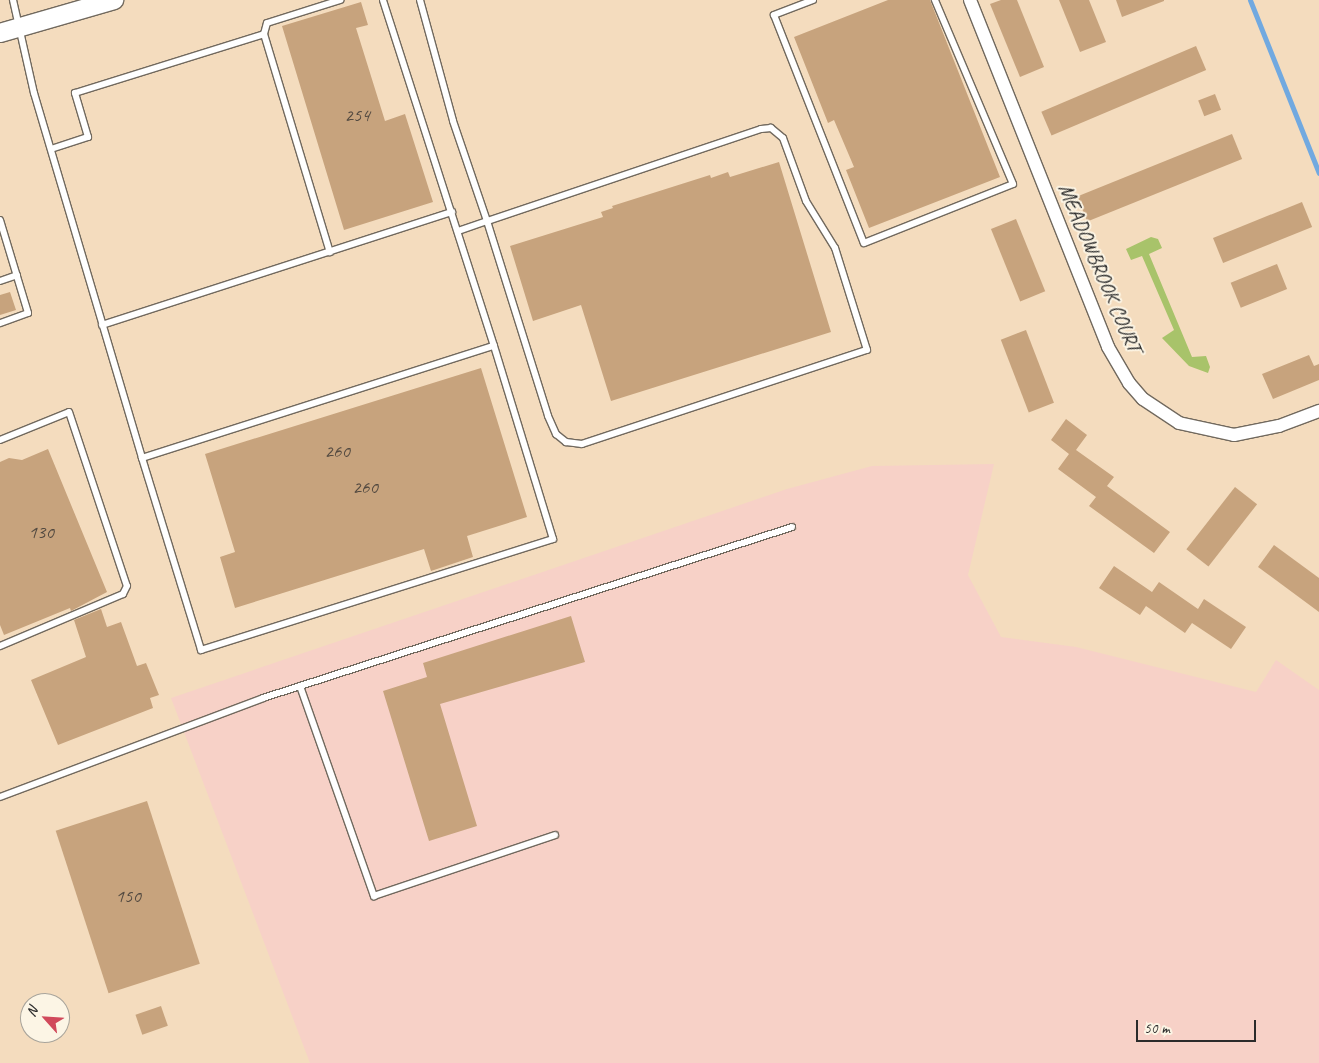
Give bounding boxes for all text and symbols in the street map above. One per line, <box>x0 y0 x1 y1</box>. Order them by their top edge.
house number: 254 <box>344 105 370 127</box>
street label: MEADOWBROOK COURT <box>1053 180 1147 356</box>
house number: 260 <box>324 441 350 463</box>
house number: 260 <box>352 477 378 499</box>
house number: 130 <box>28 522 54 544</box>
house number: 150 <box>115 886 141 908</box>
north arrow <box>20 993 70 1043</box>
text: N <box>22 1004 42 1019</box>
scale bar <box>1139 1010 1259 1042</box>
text: 50 m <box>1144 1019 1170 1038</box>

